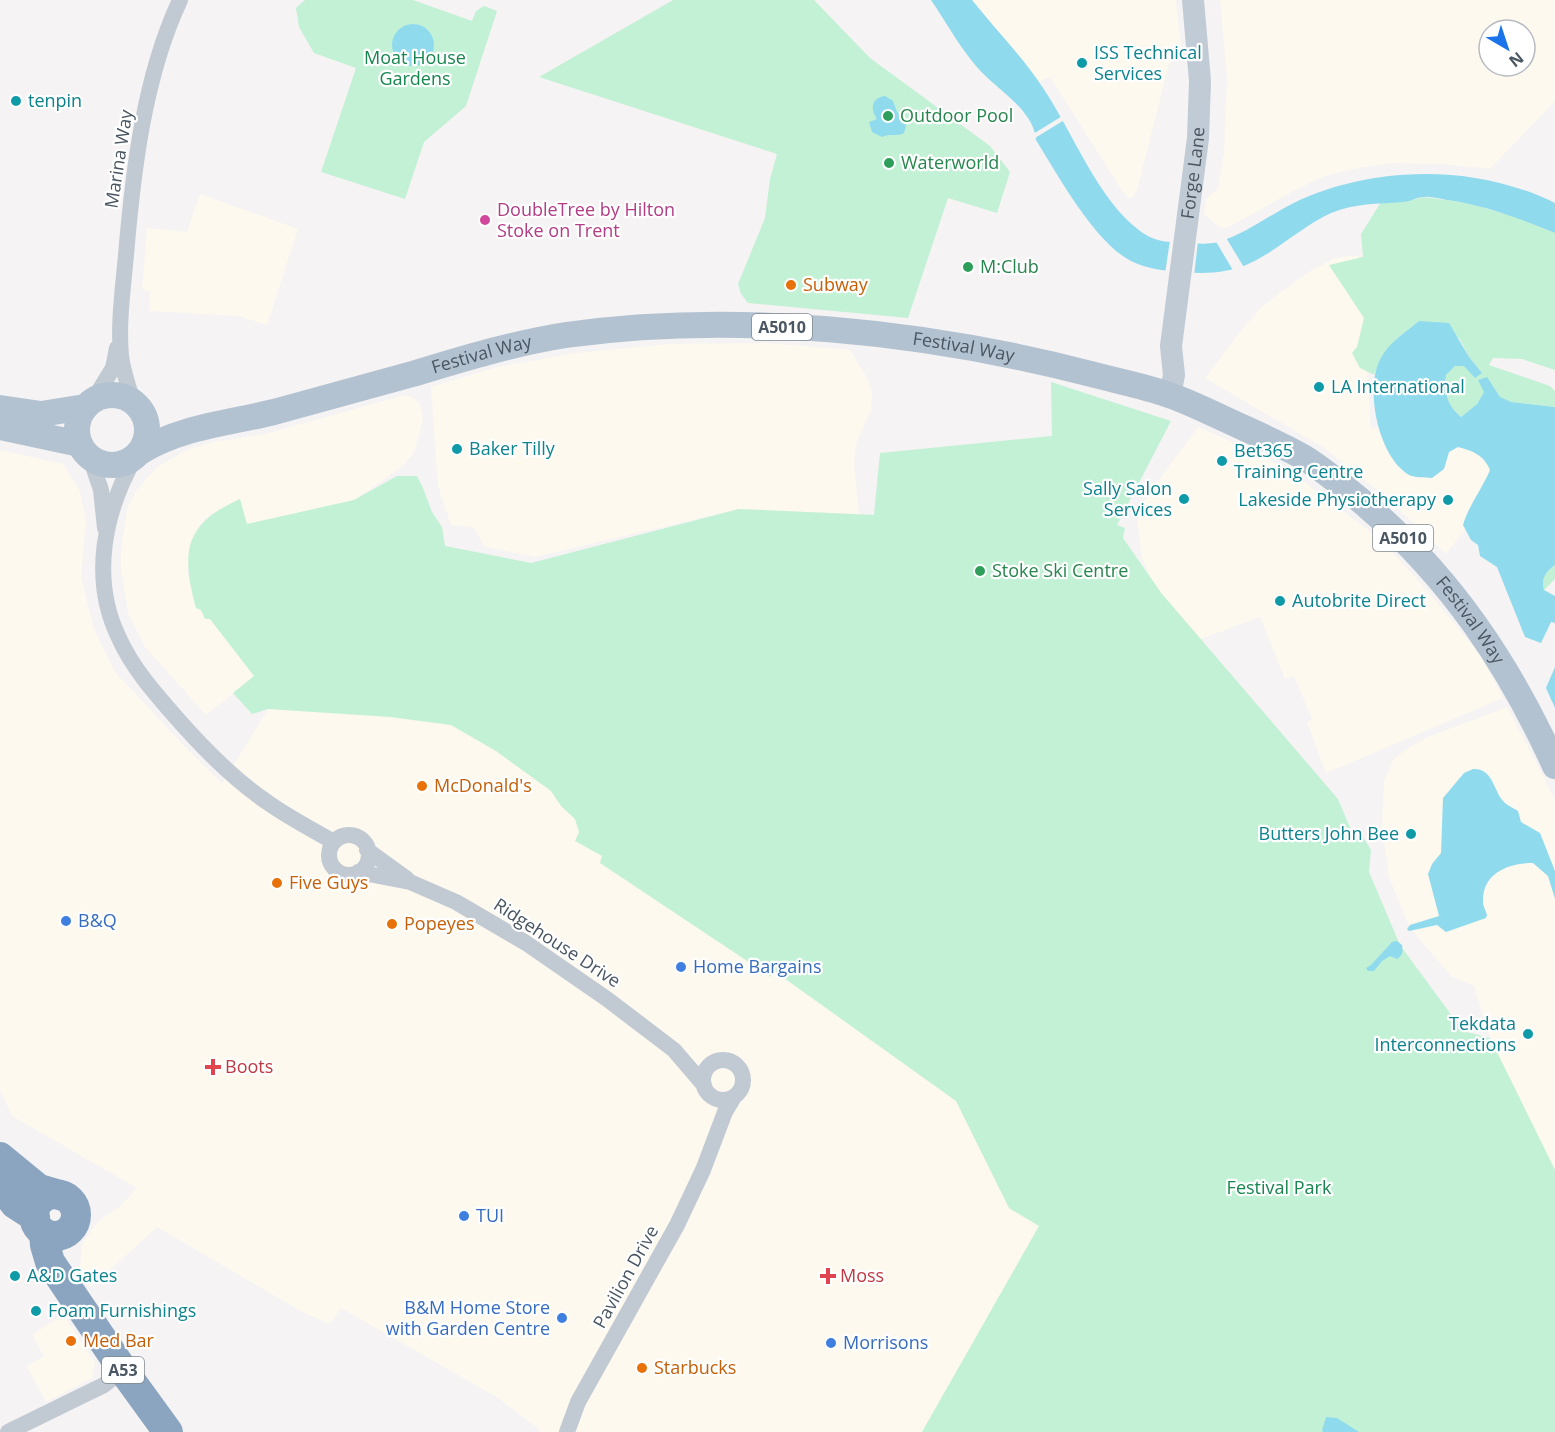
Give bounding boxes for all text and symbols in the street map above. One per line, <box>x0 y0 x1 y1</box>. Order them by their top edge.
north arrow <box>1477 18 1537 78</box>
place label: ISS Technical Services <box>1094 40 1202 85</box>
park label: Moat House Gardens <box>364 45 466 90</box>
text: N <box>1504 47 1528 72</box>
marker: ISS Technical Services <box>1075 56 1089 70</box>
place label: tenpin <box>28 88 82 112</box>
marker: tenpin <box>9 94 23 108</box>
place label: Outdoor Pool <box>900 103 1013 127</box>
street label: Marina Way <box>98 107 138 210</box>
marker: Outdoor Pool <box>881 109 895 123</box>
street label: Forge Lane <box>1175 127 1209 220</box>
place label: Waterworld <box>901 150 999 174</box>
marker: Waterworld <box>882 156 896 170</box>
place label: DoubleTree by Hilton Stoke on Trent <box>497 197 675 242</box>
marker: DoubleTree by Hilton Stoke on Trent <box>478 213 492 227</box>
place label: M:Club <box>980 254 1039 278</box>
marker: M:Club <box>961 260 975 274</box>
place label: Subway <box>803 272 869 296</box>
marker: Subway <box>784 278 798 292</box>
road number: A5010 <box>752 314 812 340</box>
street label: Festival Way <box>911 326 1018 367</box>
street label: Festival Way <box>428 329 535 379</box>
place label: LA International <box>1331 374 1465 398</box>
marker: LA International <box>1312 380 1326 394</box>
place label: Baker Tilly <box>469 436 556 460</box>
place label: Bet365 Training Centre <box>1234 438 1363 483</box>
marker: Baker Tilly <box>450 442 464 456</box>
marker: Bet365 Training Centre <box>1215 454 1229 468</box>
place label: Sally Salon Services <box>1083 476 1172 521</box>
place label: Lakeside Physiotherapy <box>1238 487 1437 511</box>
marker: Sally Salon Services <box>1177 492 1191 506</box>
marker: Lakeside Physiotherapy <box>1441 493 1455 507</box>
road number: A5010 <box>1373 525 1433 551</box>
place label: Stoke Ski Centre <box>992 558 1128 582</box>
marker: Stoke Ski Centre <box>973 564 987 578</box>
street label: Festival Way <box>1431 571 1511 669</box>
place label: Autobrite Direct <box>1292 588 1426 612</box>
marker: Autobrite Direct <box>1273 594 1287 608</box>
place label: McDonald's <box>434 773 532 797</box>
marker: McDonald's <box>415 779 429 793</box>
place label: Butters John Bee <box>1259 821 1399 845</box>
marker: Butters John Bee <box>1404 827 1418 841</box>
place label: Five Guys <box>289 870 368 894</box>
marker: Five Guys <box>270 876 284 890</box>
street label: Ridgehouse Drive <box>489 892 626 992</box>
place label: B&Q <box>78 908 117 932</box>
place label: Popeyes <box>404 911 474 935</box>
marker: B&Q <box>59 914 73 928</box>
marker: Popeyes <box>385 917 399 931</box>
place label: Home Bargains <box>693 954 821 978</box>
marker: Home Bargains <box>674 960 688 974</box>
place label: Tekdata Interconnections <box>1374 1011 1516 1056</box>
marker: Tekdata Interconnections <box>1521 1027 1535 1041</box>
place label: Boots <box>225 1054 273 1078</box>
marker: Boots <box>206 1060 220 1074</box>
park label: Festival Park <box>1227 1175 1332 1199</box>
place label: TUI <box>476 1203 504 1227</box>
marker: TUI <box>457 1209 471 1223</box>
street label: Pavilion Drive <box>587 1221 663 1332</box>
place label: A&D Gates <box>27 1263 117 1287</box>
place label: Moss <box>840 1263 884 1287</box>
marker: A&D Gates <box>8 1269 22 1283</box>
marker: Moss <box>821 1269 835 1283</box>
place label: B&M Home Store with Garden Centre <box>386 1295 550 1340</box>
place label: Foam Furnishings <box>48 1298 196 1322</box>
marker: Foam Furnishings <box>29 1304 43 1318</box>
marker: B&M Home Store with Garden Centre <box>555 1311 569 1325</box>
place label: Med Bar <box>83 1328 155 1352</box>
place label: Morrisons <box>843 1330 928 1354</box>
marker: Med Bar <box>64 1334 78 1348</box>
marker: Morrisons <box>824 1336 838 1350</box>
place label: Starbucks <box>654 1355 736 1379</box>
road number: A53 <box>102 1357 144 1383</box>
marker: Starbucks <box>635 1361 649 1375</box>

